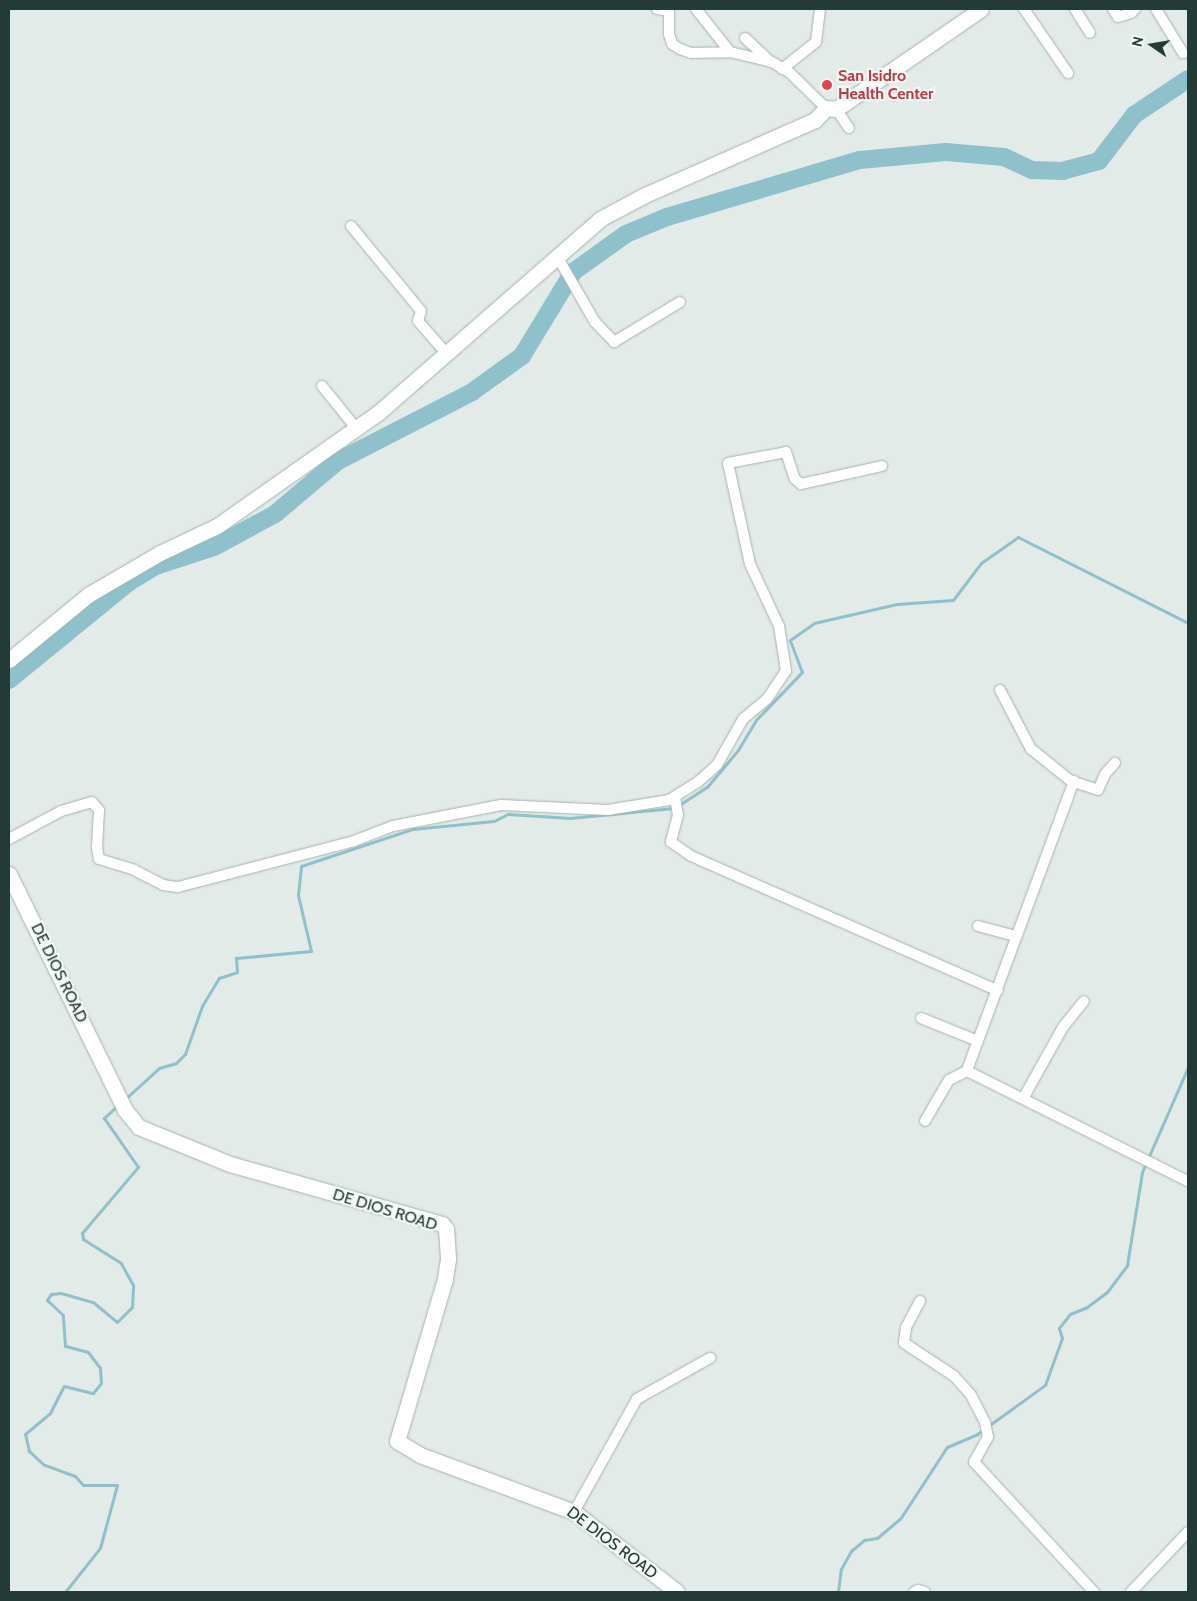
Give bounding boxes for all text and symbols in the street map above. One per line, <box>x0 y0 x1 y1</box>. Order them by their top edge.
north arrow <box>1127 20 1177 70</box>
text: N <box>1128 35 1147 48</box>
place label: San Isidro Health Center <box>838 66 933 104</box>
marker: San Isidro Health Center <box>820 78 834 92</box>
street label: DE DIOS ROAD <box>27 920 91 1026</box>
street label: DE DIOS ROAD <box>330 1185 440 1235</box>
street label: DE DIOS ROAD <box>563 1503 661 1583</box>

